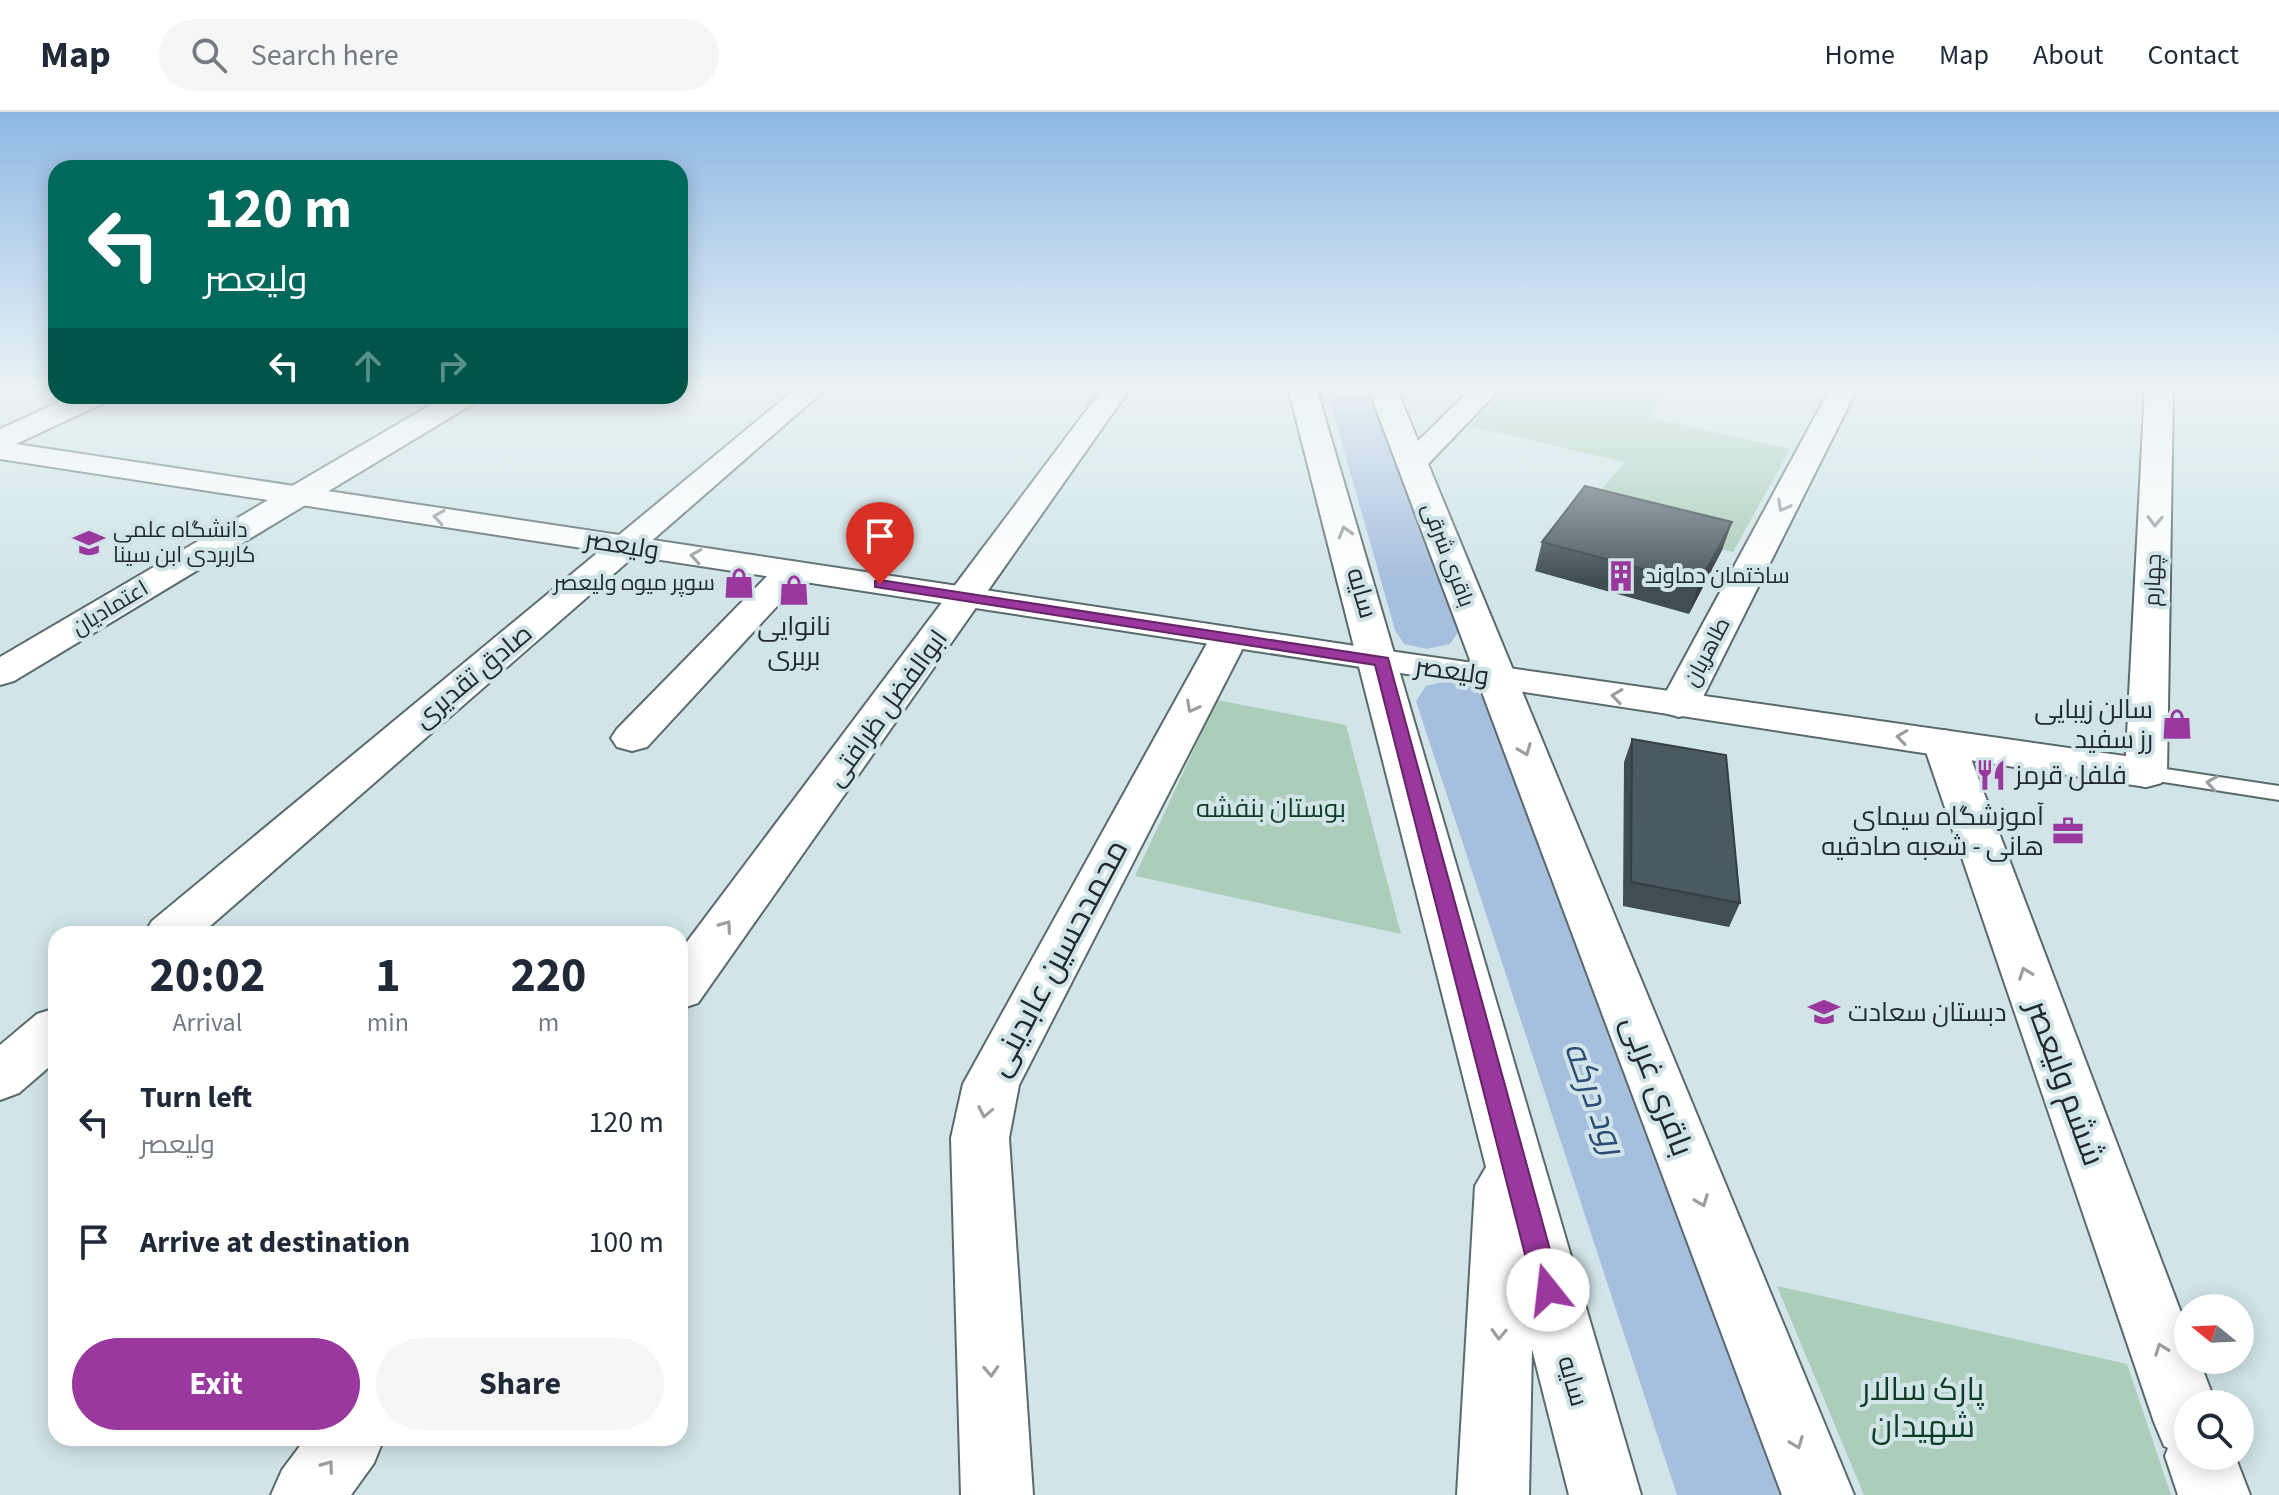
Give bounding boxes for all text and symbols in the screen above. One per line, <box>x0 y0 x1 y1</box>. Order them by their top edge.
search box <box>159 19 719 91</box>
text: Map <box>40 28 111 82</box>
icon: search <box>187 33 231 77</box>
text: Search here <box>251 34 399 77</box>
text: Home <box>1824 35 1895 75</box>
text: Map <box>1939 35 1989 75</box>
text: About <box>2033 35 2104 75</box>
text: Contact <box>2148 35 2239 75</box>
text: 120 m <box>204 170 352 249</box>
icon: left <box>72 192 176 296</box>
text: ولیعصر <box>204 254 307 305</box>
icon: left <box>262 344 306 388</box>
icon: ahead <box>346 344 390 388</box>
icon: right <box>430 344 474 388</box>
street label: باقری شرقی <box>1413 498 1483 612</box>
one-way arrow <box>1778 498 1793 512</box>
pin <box>846 502 914 584</box>
one-way arrow <box>433 509 446 526</box>
place label: دانشگاه علمی کاربردی ابن سینا <box>113 514 255 571</box>
icon: arrive <box>858 514 902 558</box>
one-way arrow <box>2146 515 2163 528</box>
street label: ولیعصر <box>580 521 662 569</box>
school or university icon: دانشگاه علمی کاربردی ابن سینا <box>72 526 106 560</box>
one-way arrow <box>1338 526 1354 540</box>
one-way arrow <box>690 548 703 565</box>
street label: چهارم <box>2136 553 2170 607</box>
building icon: ساختمان دماوند <box>1604 559 1638 593</box>
place label: ساختمان دماوند <box>1645 560 1790 592</box>
street label: سایه <box>1337 563 1387 623</box>
shop icon: سوپر میوه ولیعصر <box>722 566 756 600</box>
place label: سوپر میوه ولیعصر <box>552 567 715 599</box>
street label: اعتمادیان <box>66 573 154 643</box>
shop icon: نانوایی بربری <box>777 573 811 607</box>
place label: نانوایی بربری <box>757 608 831 675</box>
street label: طاهریان <box>1676 612 1738 692</box>
street label: صادق تقدیری <box>406 615 540 737</box>
street label: ابوالفضل ظرافتی <box>817 622 957 794</box>
street label: ولیعصر <box>1411 647 1492 695</box>
one-way arrow <box>1610 688 1624 705</box>
place label: سالن زیبایی رز سفید <box>2034 691 2153 758</box>
one-way arrow <box>1186 698 1202 712</box>
shop icon: سالن زیبایی رز سفید <box>2160 707 2194 741</box>
one-way arrow <box>1895 729 1909 746</box>
one-way arrow <box>1515 742 1532 756</box>
place label: فلفل قرمز <box>2013 757 2127 794</box>
restaurant icon: فلفل قرمز <box>1974 758 2008 792</box>
one-way arrow <box>2205 775 2219 792</box>
park label: بوستان بنفشه <box>1196 790 1346 827</box>
place label: آموزشگاه سیمای هانی - شعبه صادقیه <box>1821 798 2044 865</box>
office icon: آموزشگاه سیمای هانی - شعبه صادقیه <box>2051 814 2085 848</box>
street label: محمدحسین عابدینی <box>976 831 1140 1085</box>
one-way arrow <box>717 920 731 935</box>
text: 20:02 <box>149 942 265 1010</box>
text: 1 <box>375 942 401 1010</box>
text: 220 <box>510 942 586 1010</box>
one-way arrow <box>2018 967 2035 981</box>
street label: ششم ولیعصر <box>2013 992 2116 1172</box>
place label: دبستان سعادت <box>1848 994 2007 1031</box>
school or university icon: دبستان سعادت <box>1807 995 1841 1029</box>
text: Arrival <box>172 1004 242 1041</box>
text: min <box>367 1004 409 1041</box>
text: m <box>538 1004 559 1041</box>
street label: باقری غربی <box>1609 1009 1705 1163</box>
water label: رود درکه <box>1551 1035 1638 1163</box>
text: Turn left <box>140 1076 252 1119</box>
icon: left <box>72 1100 116 1144</box>
text: 120 m <box>588 1101 664 1144</box>
one-way arrow <box>978 1105 995 1118</box>
text: ولیعصر <box>140 1126 215 1163</box>
one-way arrow <box>1692 1193 1709 1207</box>
icon: arrive <box>72 1220 116 1264</box>
text: Arrive at destination <box>140 1221 410 1264</box>
text: 100 m <box>588 1221 664 1264</box>
position arrow <box>1506 1248 1590 1332</box>
north arrow <box>2174 1294 2254 1374</box>
map controls <box>2174 1294 2254 1470</box>
one-way arrow <box>1491 1328 1508 1341</box>
button: Exit <box>72 1338 360 1430</box>
button: Share <box>376 1338 664 1430</box>
one-way arrow <box>2155 1343 2171 1357</box>
street label: سایه <box>1548 1351 1598 1411</box>
one-way arrow <box>983 1365 1000 1378</box>
park label: پارک سالار شهیدان <box>1860 1367 1985 1450</box>
button: search <box>2174 1390 2254 1470</box>
one-way arrow <box>1787 1435 1804 1449</box>
one-way arrow <box>318 1461 332 1475</box>

